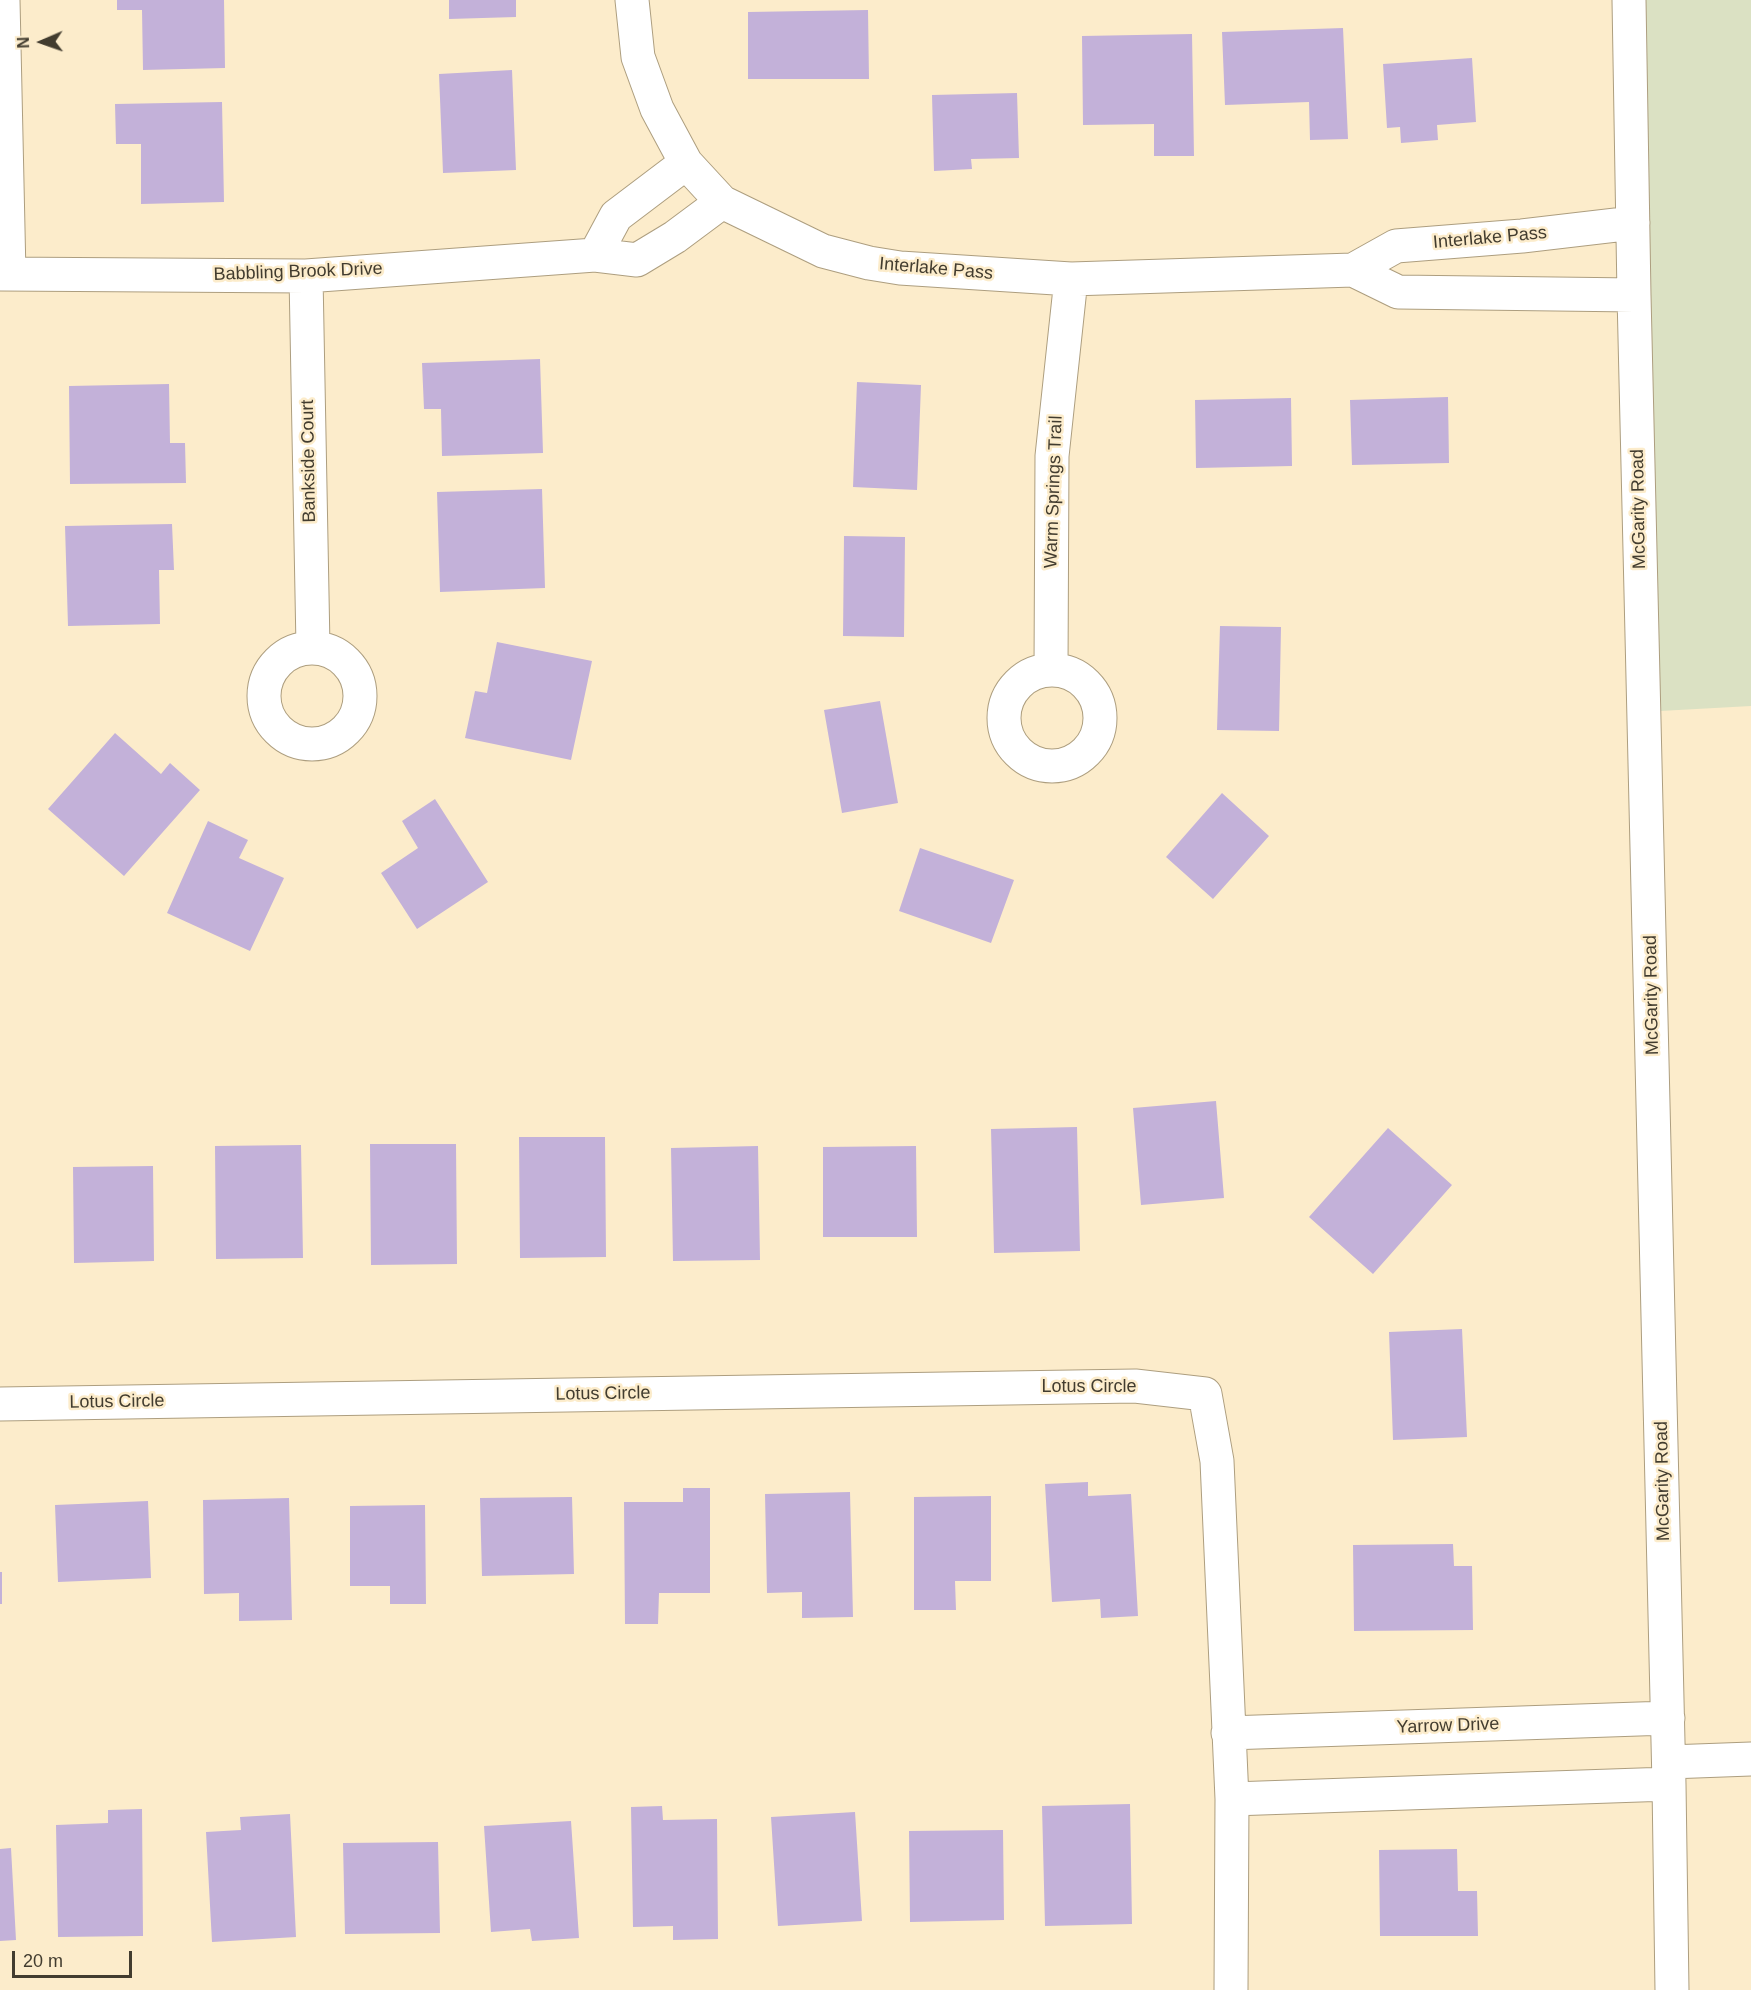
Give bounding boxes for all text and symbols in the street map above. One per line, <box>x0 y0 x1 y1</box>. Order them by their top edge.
north arrow <box>12 12 72 72</box>
text: N <box>15 37 32 49</box>
street label: Interlake Pass <box>1432 222 1548 254</box>
street label: Interlake Pass <box>878 253 994 285</box>
street label: Babbling Brook Drive <box>213 258 383 286</box>
street label: Bankside Court <box>297 399 321 523</box>
street label: Warm Springs Trail <box>1041 415 1067 569</box>
street label: McGarity Road <box>1627 449 1651 569</box>
street label: McGarity Road <box>1640 935 1664 1055</box>
street label: Lotus Circle <box>1041 1376 1137 1398</box>
street label: Lotus Circle <box>555 1382 651 1406</box>
street label: Lotus Circle <box>69 1390 165 1414</box>
street label: McGarity Road <box>1651 1421 1675 1541</box>
street label: Yarrow Drive <box>1396 1713 1500 1739</box>
scale bar <box>15 1939 135 1977</box>
text: 20 m <box>23 1951 63 1971</box>

